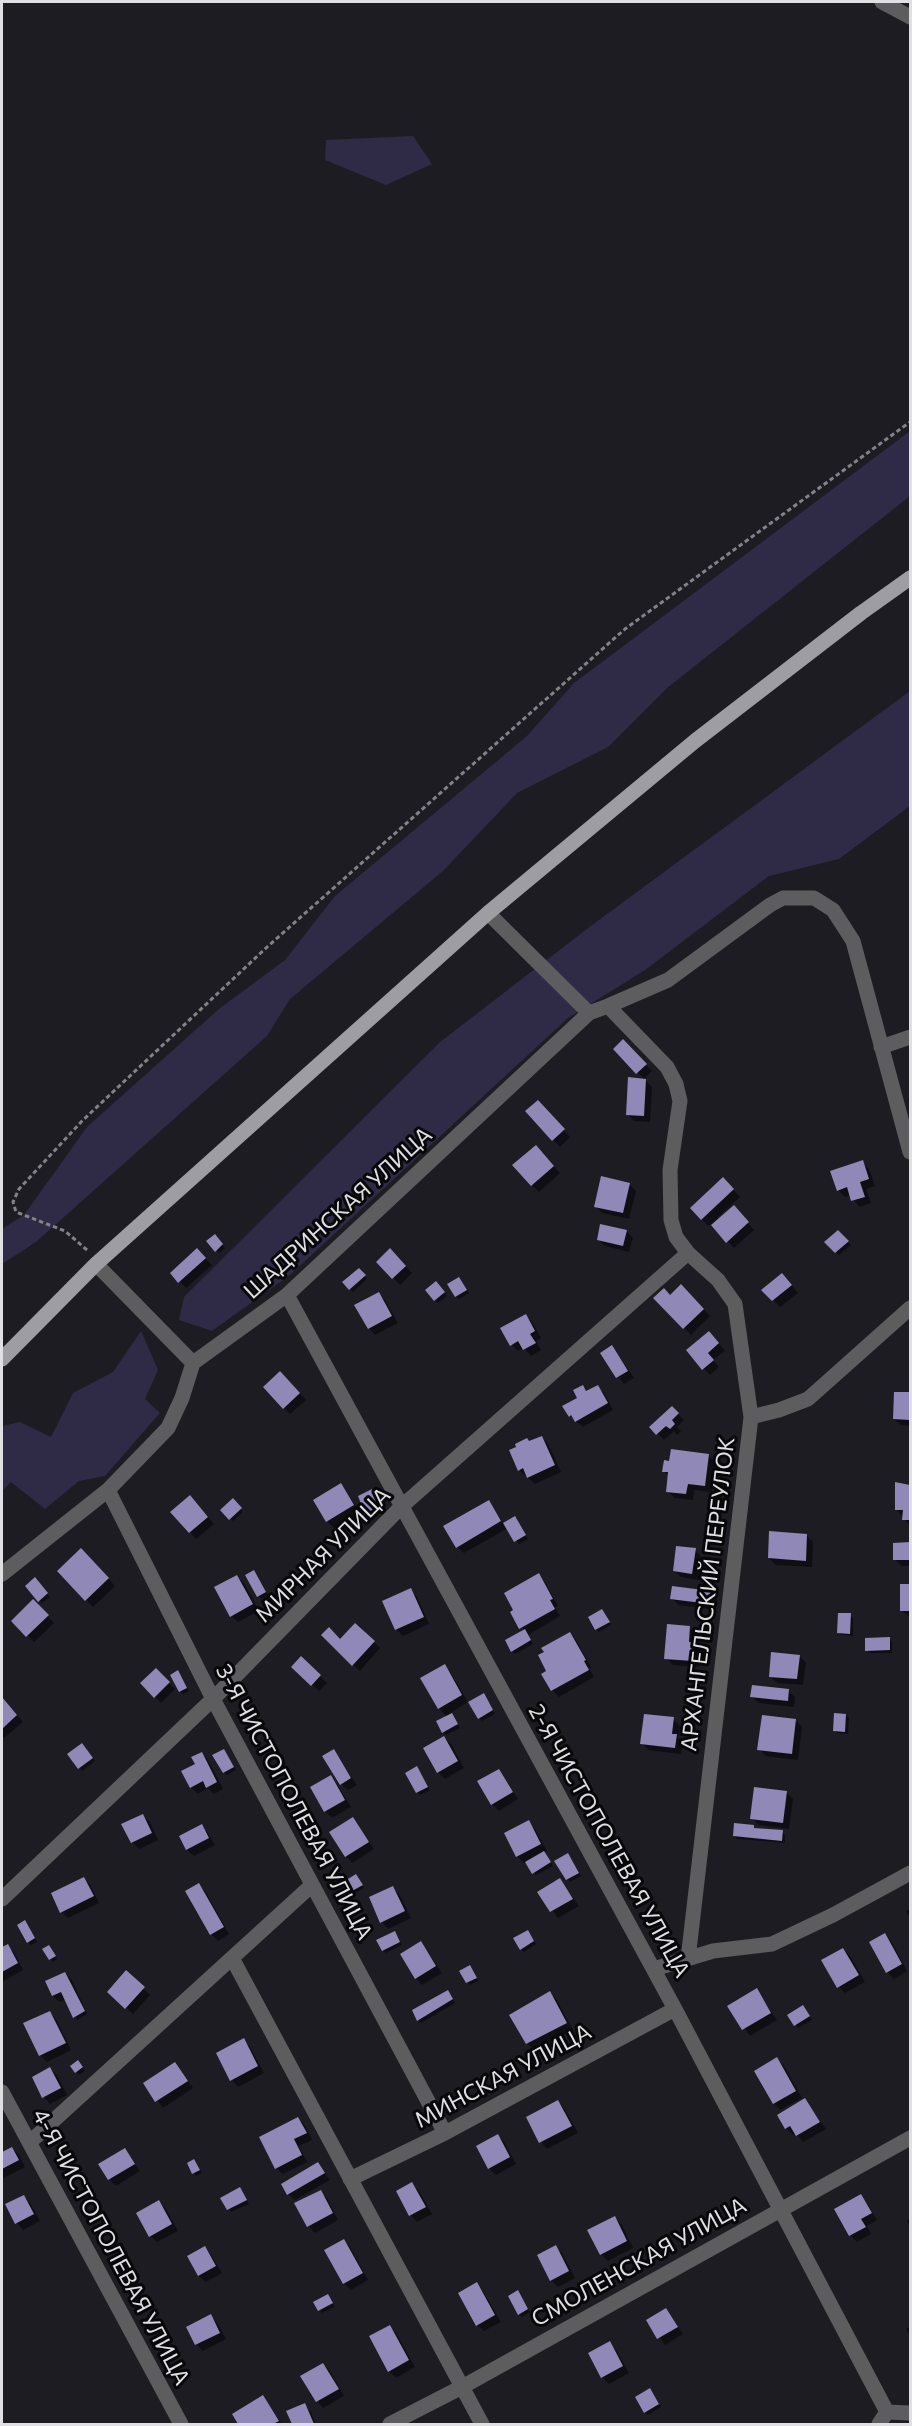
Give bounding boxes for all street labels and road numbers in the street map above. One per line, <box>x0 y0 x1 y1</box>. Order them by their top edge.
street label: ШАДРИНСКАЯ УЛИЦА <box>238 1122 438 1304</box>
street label: АРХАНГЕЛЬСКИЙ ПЕРЕУЛОК <box>676 1435 740 1753</box>
street label: МИРНАЯ УЛИЦА <box>250 1482 396 1628</box>
street label: 3-Я ЧИСТОПОЛЕВАЯ УЛИЦА <box>210 1660 378 1944</box>
street label: 2-Я ЧИСТОПОЛЕВАЯ УЛИЦА <box>523 1700 695 1982</box>
street label: МИНСКАЯ УЛИЦА <box>410 2018 596 2134</box>
street label: 4-Я ЧИСТОПОЛЕВАЯ УЛИЦА <box>27 2104 195 2390</box>
street label: СМОЛЕНСКАЯ УЛИЦА <box>527 2192 751 2332</box>

